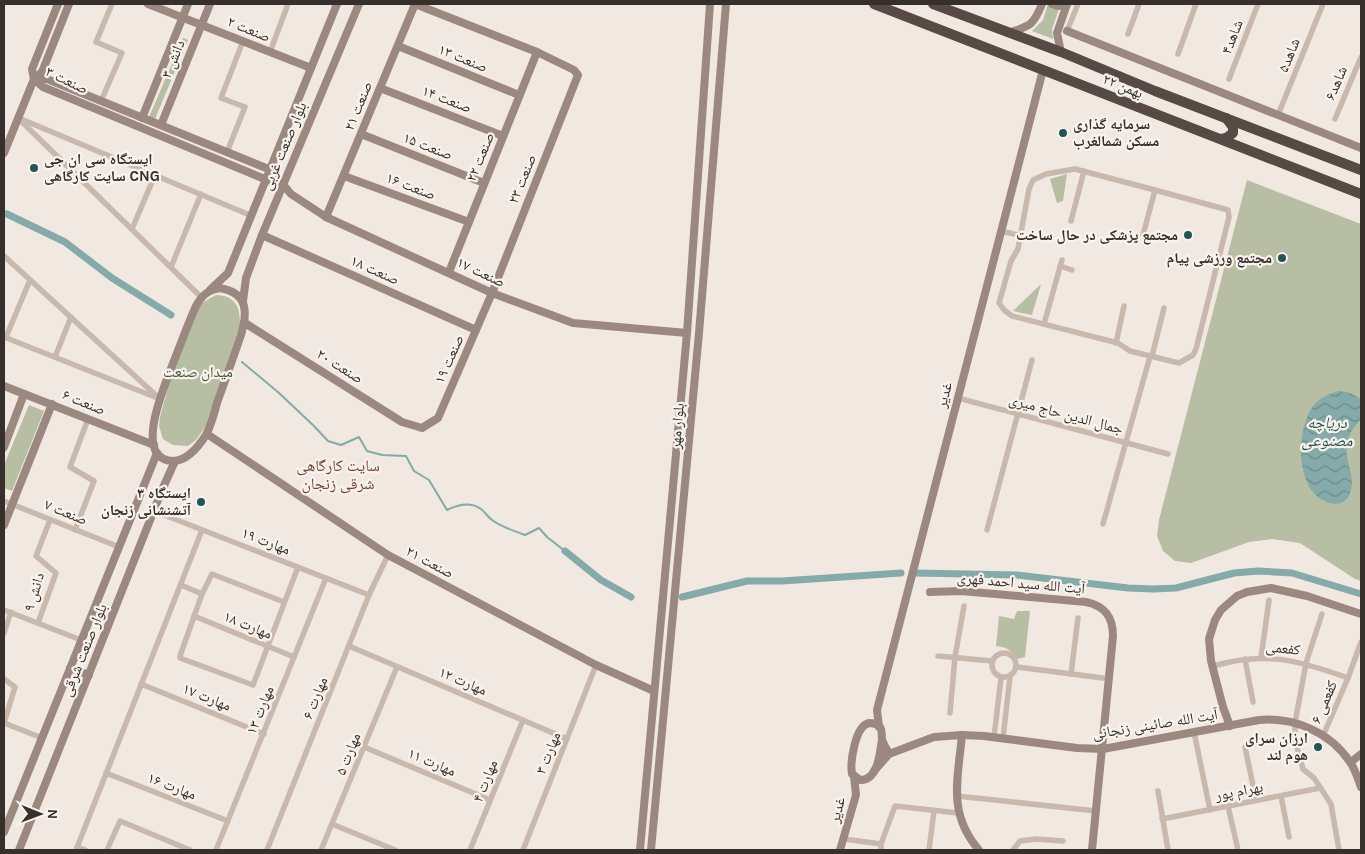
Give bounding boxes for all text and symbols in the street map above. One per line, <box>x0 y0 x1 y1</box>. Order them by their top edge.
street label: صنعت ۲ <box>225 12 273 46</box>
street label: شاهد۴ <box>1217 17 1247 57</box>
street label: شاهد۵ <box>1274 35 1304 75</box>
street label: دانش ۳ <box>157 37 190 81</box>
street label: صنعت ۱۳ <box>436 40 490 76</box>
street label: صنعت ۳ <box>43 62 91 98</box>
street label: شاهد۶ <box>1321 63 1351 103</box>
street label: ۲۲ بهمن <box>1100 70 1146 103</box>
street label: صنعت ۲۱ <box>340 79 376 133</box>
street label: صنعت ۱۴ <box>420 81 474 117</box>
street label: بلوار صنعت غربی <box>257 99 312 193</box>
place label: سرمایه گذاری مسکن شمالغرب <box>1073 115 1159 150</box>
marker: سرمایه گذاری مسکن شمالغرب <box>1057 127 1069 139</box>
street label: صنعت ۱۵ <box>401 128 455 164</box>
street label: صنعت ۲۲ <box>462 130 498 184</box>
place label: ایستگاه سی ان جی سایت کارگاهی CNG <box>44 150 160 185</box>
street label: صنعت ۲۳ <box>504 152 540 206</box>
marker: ایستگاه سی ان جی سایت کارگاهی CNG <box>28 162 40 174</box>
street label: صنعت ۱۶ <box>384 168 438 204</box>
place label: مجتمع پزشکی در حال ساخت <box>1016 226 1178 245</box>
marker: مجتمع پزشکی در حال ساخت <box>1182 229 1194 241</box>
place label: مجتمع ورزشی پیام <box>1167 249 1272 268</box>
street label: صنعت ۱۸ <box>348 251 402 289</box>
marker: مجتمع ورزشی پیام <box>1276 252 1288 264</box>
street label: صنعت ۱۷ <box>454 253 508 291</box>
street label: صنعت ۱۹ <box>430 332 468 386</box>
street label: صنعت ۲۰ <box>313 345 367 387</box>
park label: میدان صنعت <box>163 363 233 382</box>
street label: غدیر <box>932 380 956 411</box>
street label: صنعت ۶ <box>60 385 108 419</box>
street label: جمال الدین حاج میری <box>1007 390 1125 439</box>
street label: بلوار مهر <box>666 402 688 451</box>
water label: دریاچه مصنوعی <box>1302 413 1353 451</box>
district label: سایت کارگاهی شرقی زنجان <box>296 456 380 494</box>
place label: ایستگاه ۳ آتشنشانی زنجان <box>101 484 192 519</box>
street label: صنعت ۷ <box>42 495 90 529</box>
marker: ایستگاه ۳ آتشنشانی زنجان <box>195 496 207 508</box>
street label: مهارت ۱۹ <box>239 523 293 559</box>
street label: صنعت ۲۱ <box>403 542 457 582</box>
street label: آیت الله سید احمد فهری <box>956 568 1087 599</box>
street label: دانش ۹ <box>20 571 49 614</box>
street label: بلوار صنعت شرقی <box>57 601 112 699</box>
street label: مهارت ۱۸ <box>221 607 275 643</box>
street label: کفعمی <box>1265 637 1301 660</box>
street label: مهارت ۱۲ <box>436 663 490 699</box>
street label: مهارت ۶ <box>298 674 332 722</box>
street label: کفعمی ۶ <box>1307 678 1342 727</box>
street label: مهارت ۱۷ <box>180 679 234 715</box>
street label: مهارت ۱۳ <box>242 683 278 737</box>
street label: آیت الله صائینی زنجانی <box>1091 705 1220 744</box>
street label: مهارت ۳ <box>531 729 565 777</box>
place label: ارزان سرای هوم لند <box>1245 729 1308 765</box>
street label: مهارت ۵ <box>331 730 365 778</box>
marker: ارزان سرای هوم لند <box>1312 741 1324 753</box>
street label: مهارت ۱۱ <box>405 744 459 780</box>
street label: مهارت ۴ <box>468 757 502 805</box>
street label: مهارت ۱۶ <box>145 768 199 804</box>
street label: بهرام پور <box>1213 778 1265 806</box>
north arrow <box>15 789 65 839</box>
street label: غدیر <box>825 795 849 826</box>
text: N <box>44 809 61 819</box>

